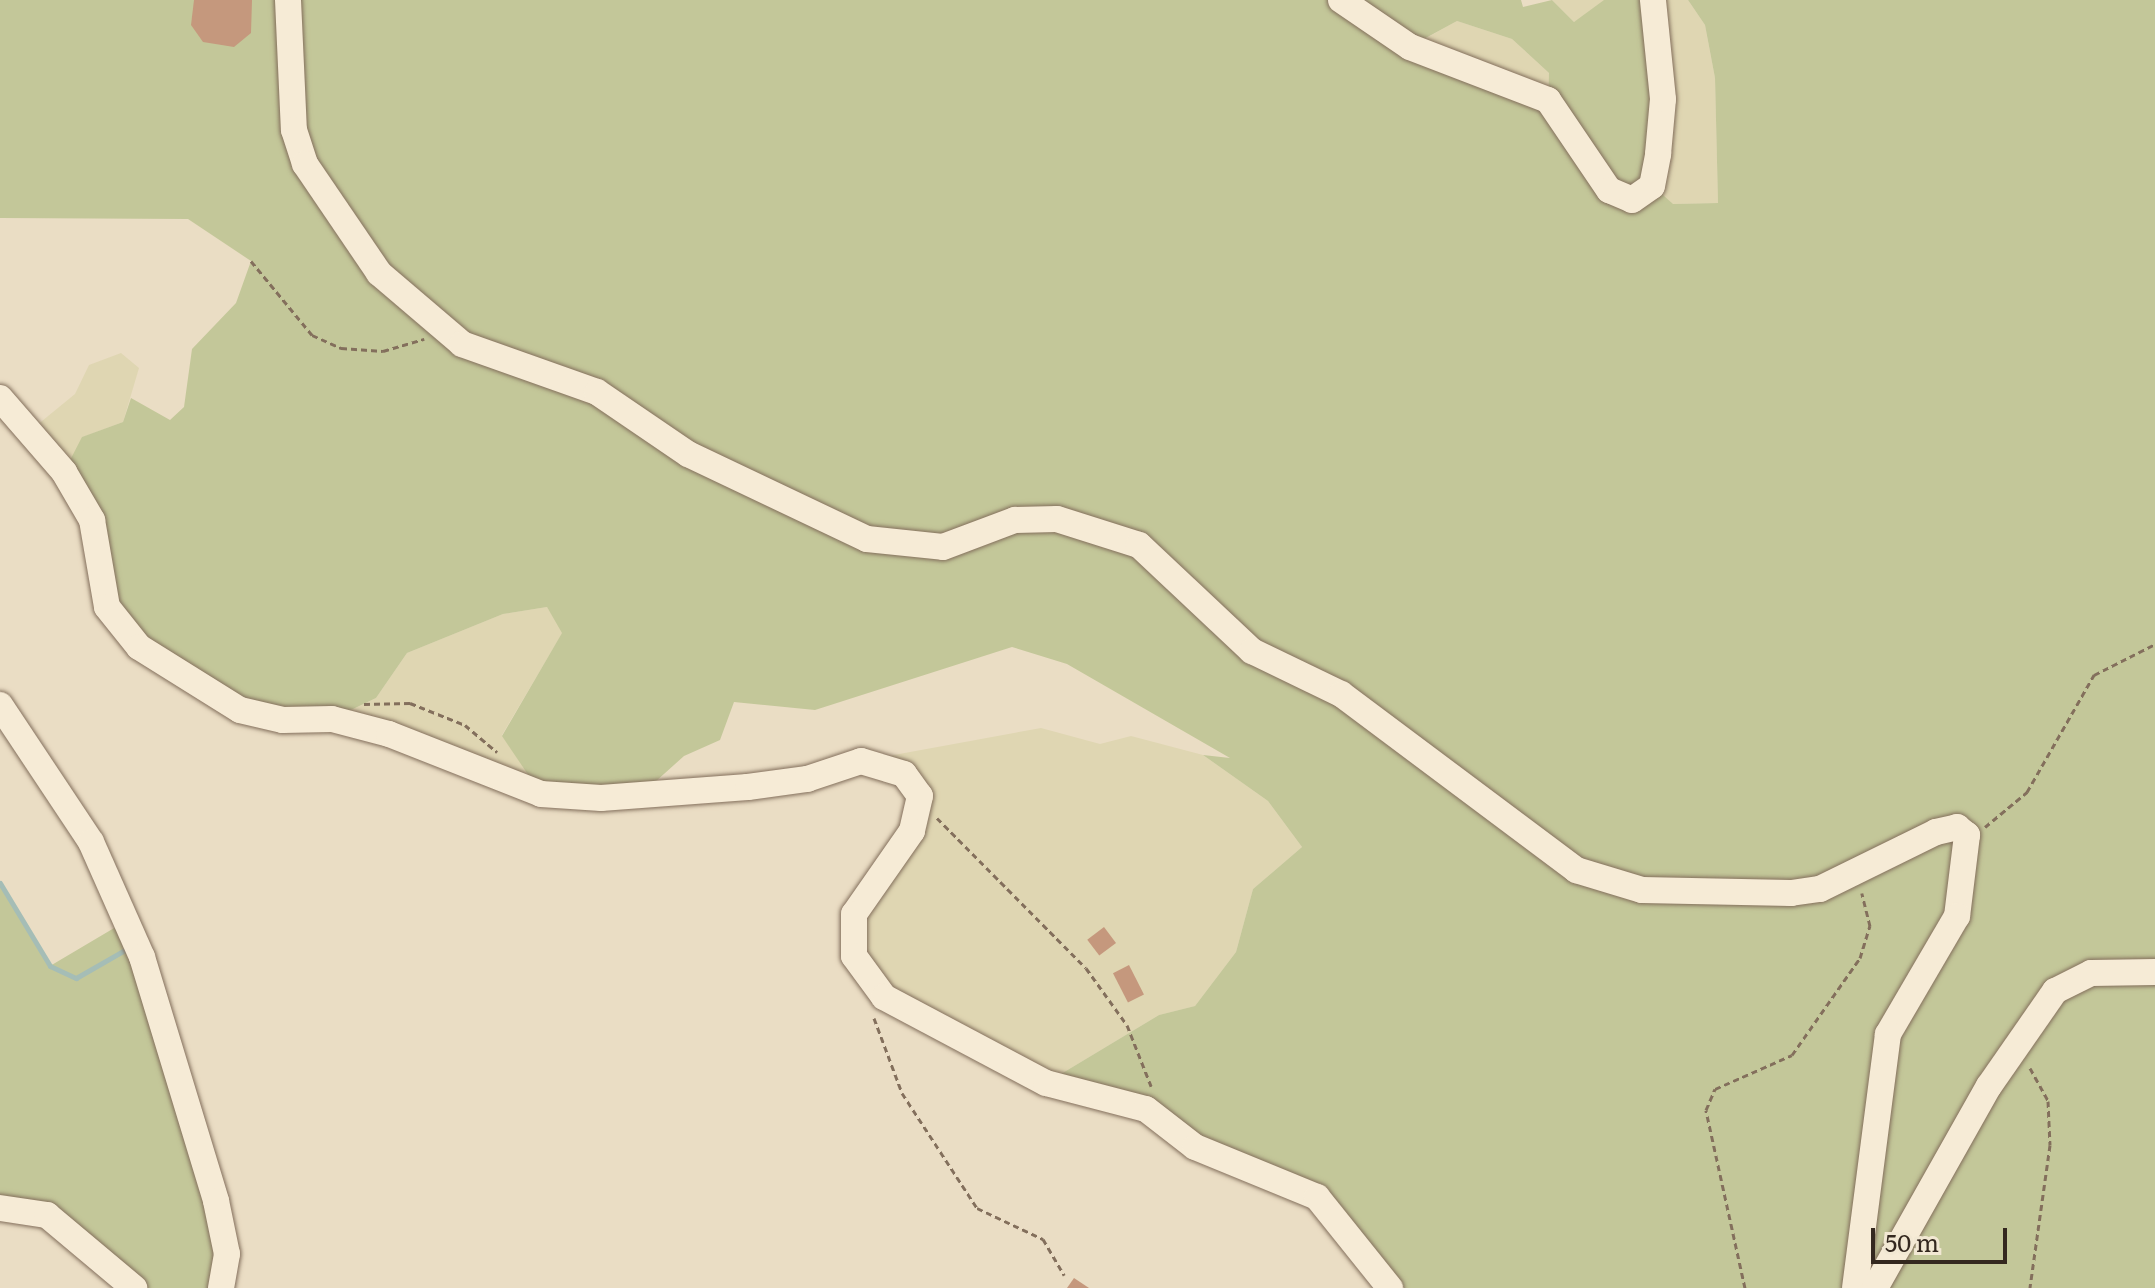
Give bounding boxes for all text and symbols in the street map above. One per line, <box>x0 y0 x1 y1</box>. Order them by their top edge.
scale bar <box>1875 1212 2011 1262</box>
text: 50 m <box>1885 1224 1939 1259</box>

